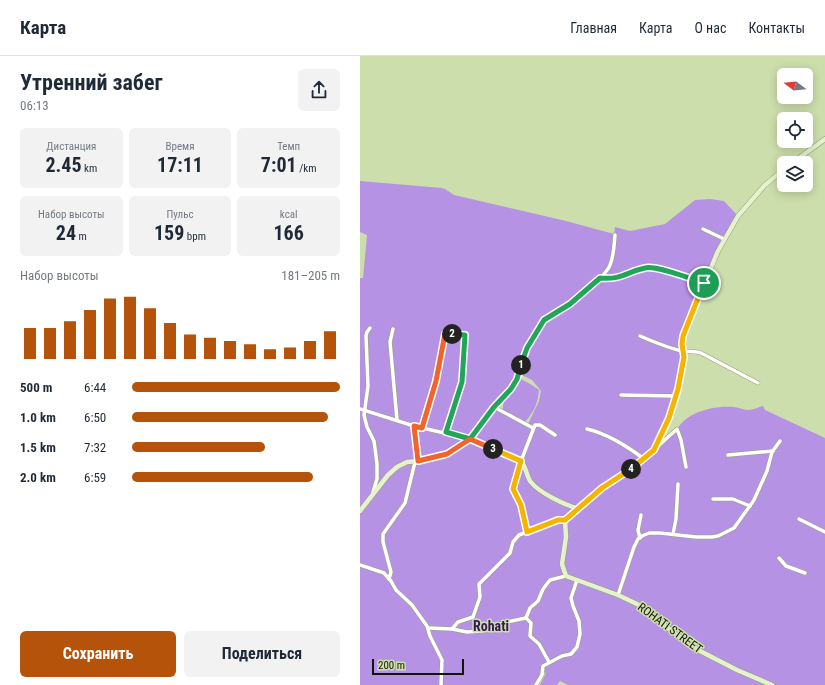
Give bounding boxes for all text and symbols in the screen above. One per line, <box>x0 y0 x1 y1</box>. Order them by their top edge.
text: Карта <box>20 16 66 39</box>
text: Главная <box>570 20 617 36</box>
text: Карта <box>639 20 672 36</box>
text: О нас <box>694 20 726 36</box>
text: Контакты <box>748 20 805 36</box>
north arrow <box>777 68 813 104</box>
map controls <box>777 68 813 192</box>
button: share <box>298 69 340 111</box>
text: Утренний забег <box>20 70 163 95</box>
text: 06:13 <box>20 98 49 113</box>
button: locate <box>777 112 813 148</box>
text: Дистанция <box>46 140 96 153</box>
text: Время <box>165 140 194 153</box>
text: Темп <box>277 140 300 153</box>
text: 2.45 <box>45 153 82 177</box>
text: 17:11 <box>157 153 203 177</box>
text: 7:01 <box>261 153 297 177</box>
button: layers <box>777 156 813 192</box>
text: km <box>82 162 97 175</box>
text: /km <box>297 162 316 175</box>
text: Набор высоты <box>38 208 105 221</box>
text: Пульс <box>166 208 194 221</box>
text: kcal <box>280 208 298 221</box>
text: 24 <box>56 221 76 245</box>
text: 159 <box>154 221 184 245</box>
text: 166 <box>273 221 304 245</box>
text: m <box>76 230 87 243</box>
text: bpm <box>184 230 206 243</box>
pin <box>687 266 721 300</box>
text: Набор высоты <box>20 268 99 283</box>
text: 181–205 m <box>281 268 340 283</box>
icon: arrive <box>693 272 715 294</box>
pin: 2 <box>442 324 462 344</box>
text: 2 <box>449 327 455 340</box>
pin: 1 <box>511 355 531 375</box>
text: 1 <box>518 358 524 371</box>
text: 500 m <box>20 380 52 395</box>
text: 6:44 <box>84 380 106 395</box>
text: 1.0 km <box>20 410 56 425</box>
text: 6:50 <box>84 410 106 425</box>
pin: 3 <box>483 439 503 459</box>
text: 1.5 km <box>20 440 56 455</box>
text: 7:32 <box>84 440 106 455</box>
text: 3 <box>490 442 496 455</box>
pin: 4 <box>621 459 641 479</box>
text: 4 <box>628 462 634 475</box>
text: 2.0 km <box>20 470 56 485</box>
text: 6:59 <box>84 470 106 485</box>
street label: ROHATI STREET <box>635 600 705 656</box>
district label: Rohati <box>473 618 509 634</box>
button: Сохранить <box>20 631 176 677</box>
button: Поделиться <box>184 631 340 677</box>
scale bar <box>372 657 464 676</box>
text: 200 m <box>378 659 405 672</box>

